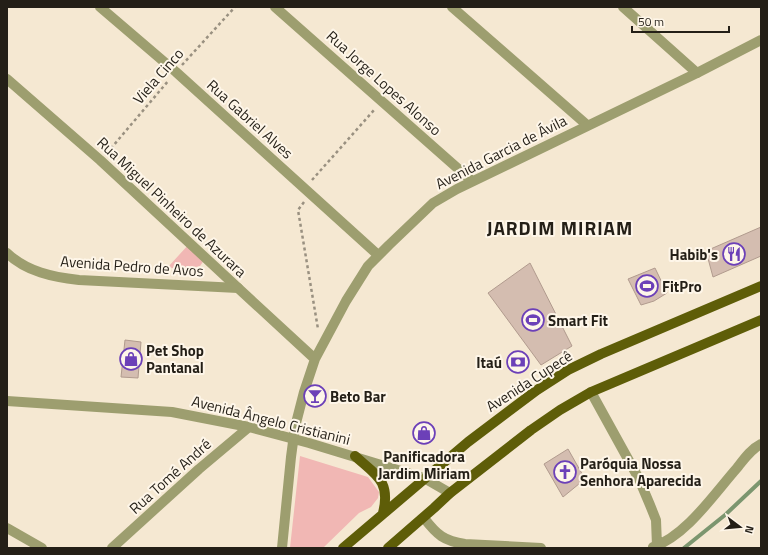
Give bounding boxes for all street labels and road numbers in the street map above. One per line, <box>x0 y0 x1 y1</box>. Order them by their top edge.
street label: Rua Jorge Lopes Alonso <box>321 25 447 141</box>
street label: Viela Cinco <box>127 43 189 109</box>
street label: Rua Gabriel Alves <box>202 74 298 164</box>
street label: Avenida Garcia de Ávila <box>431 109 571 195</box>
street label: Rua Miguel Pinheiro de Azurara <box>92 131 252 283</box>
street label: Avenida Pedro de Avos <box>60 250 204 282</box>
street label: Avenida Cupecê <box>481 344 577 418</box>
street label: Avenida Ângelo Cristianini <box>189 389 353 451</box>
street label: Rua Tomé André <box>124 433 216 519</box>

